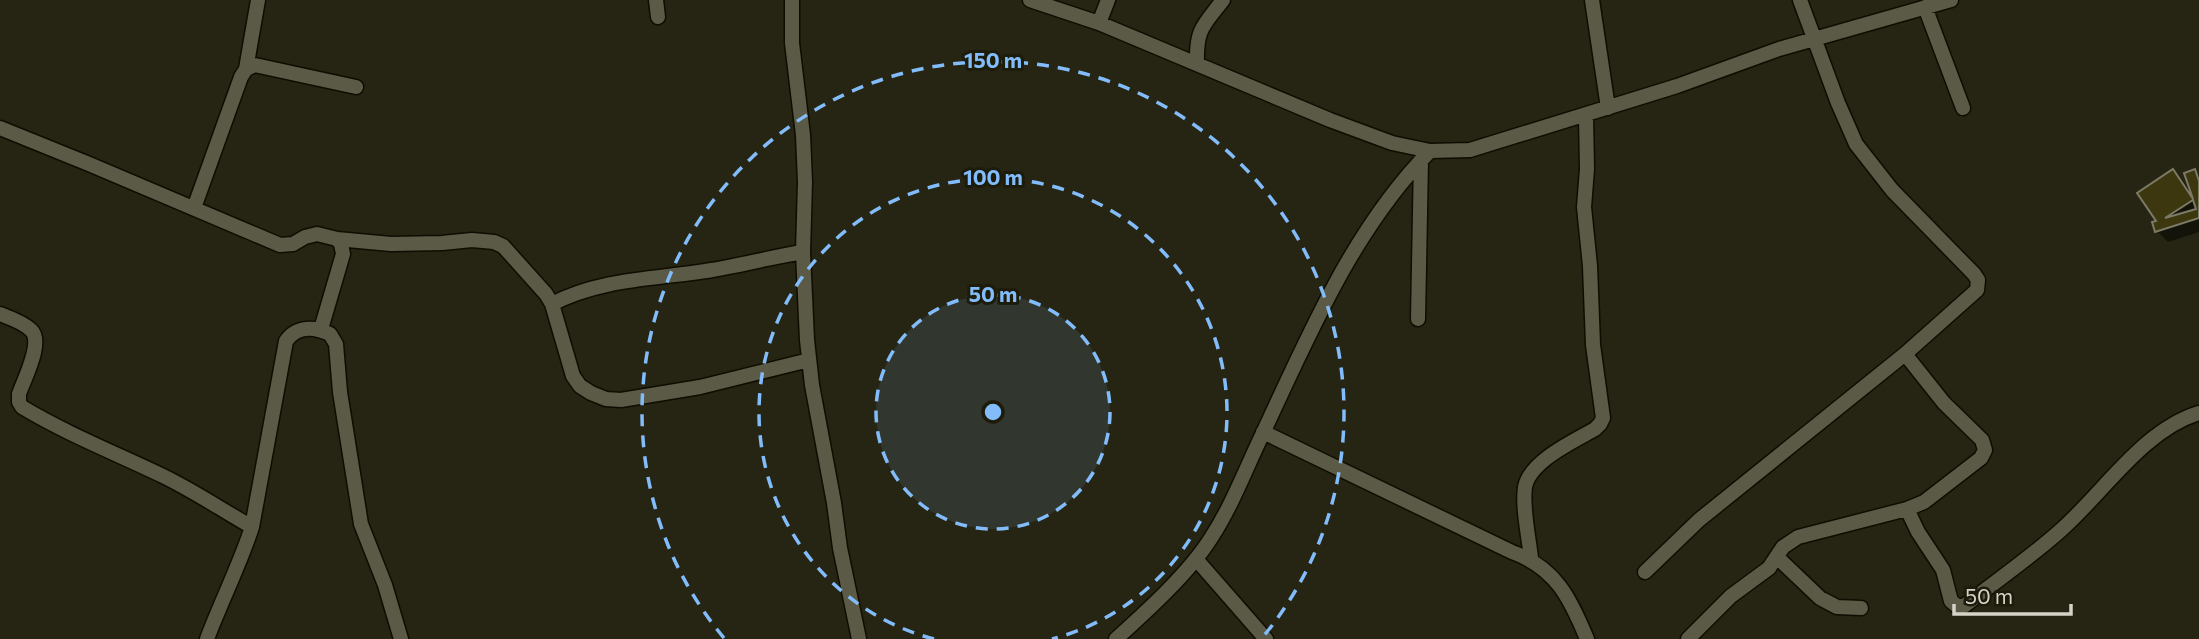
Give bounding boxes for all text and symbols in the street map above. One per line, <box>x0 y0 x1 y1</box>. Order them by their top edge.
text: 150 m <box>964 47 1022 72</box>
text: 100 m <box>963 164 1023 189</box>
text: 50 m <box>969 281 1017 306</box>
centre of rings <box>981 400 1005 424</box>
scale bar <box>1954 572 2071 616</box>
text: 50 m <box>1965 583 2013 608</box>

